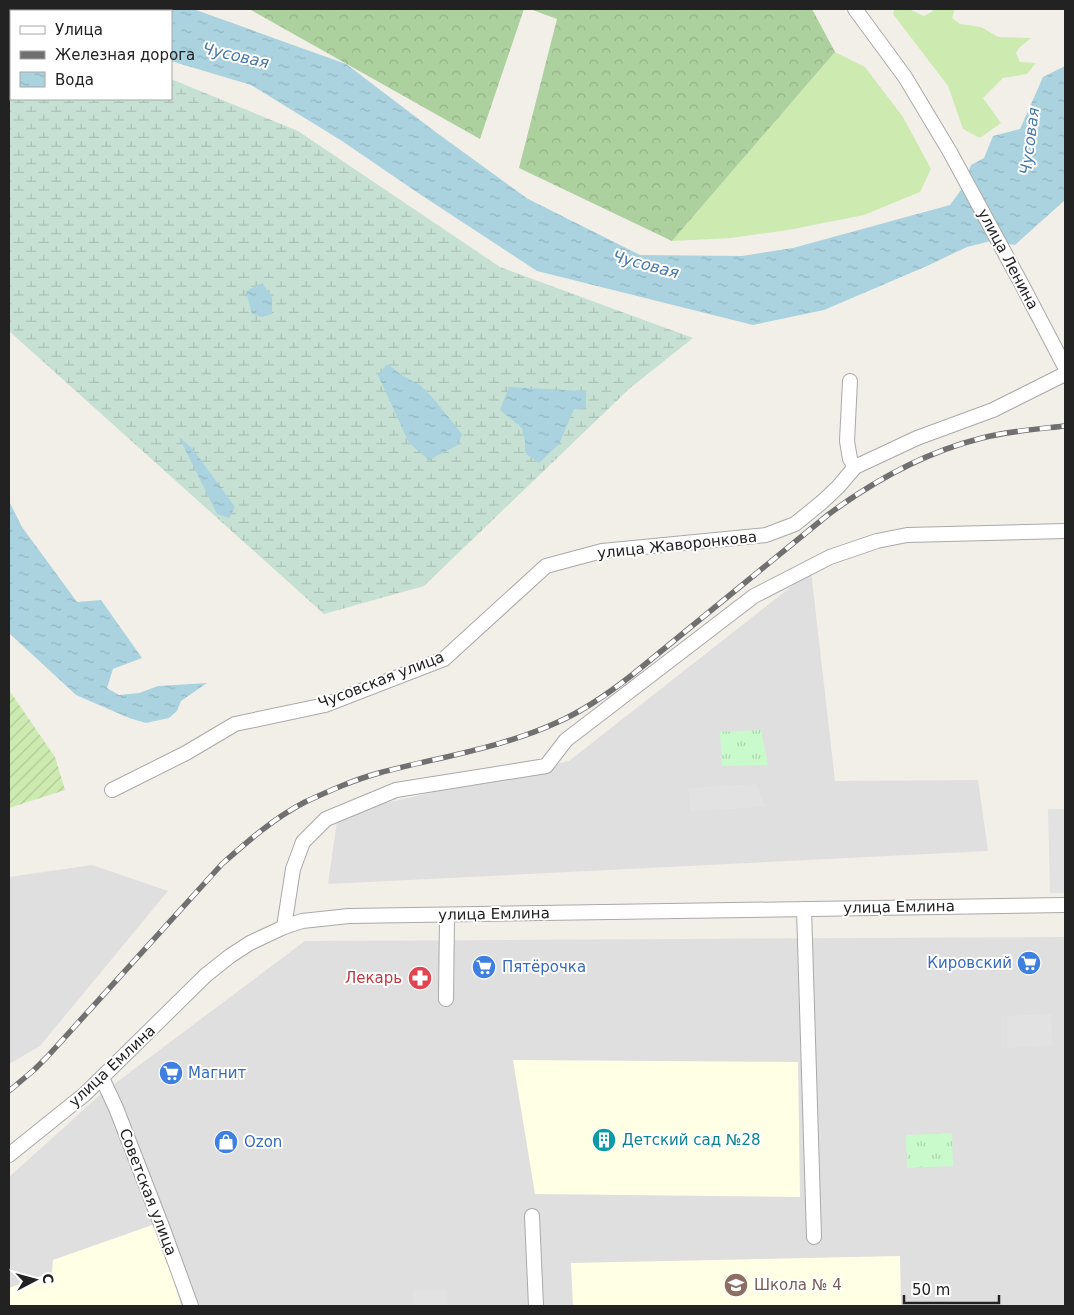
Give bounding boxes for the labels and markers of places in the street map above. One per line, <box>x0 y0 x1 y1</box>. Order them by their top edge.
supermarket icon: Кировский <box>1016 950 1042 976</box>
supermarket icon: Пятёрочка <box>471 954 497 980</box>
place label: Кировский <box>927 954 1012 972</box>
place label: Пятёрочка <box>502 958 586 976</box>
pharmacy icon: Лекарь <box>407 965 433 991</box>
place label: Лекарь <box>345 969 402 987</box>
supermarket icon: Магнит <box>158 1060 184 1086</box>
place label: Магнит <box>188 1064 247 1082</box>
building icon: Детский сад №28 <box>591 1127 617 1153</box>
shop icon: Ozon <box>213 1129 239 1155</box>
place label: Детский сад №28 <box>622 1131 761 1149</box>
place label: Ozon <box>244 1133 282 1151</box>
school or university icon: Школа № 4 <box>723 1272 749 1298</box>
place label: Школа № 4 <box>754 1276 842 1294</box>

